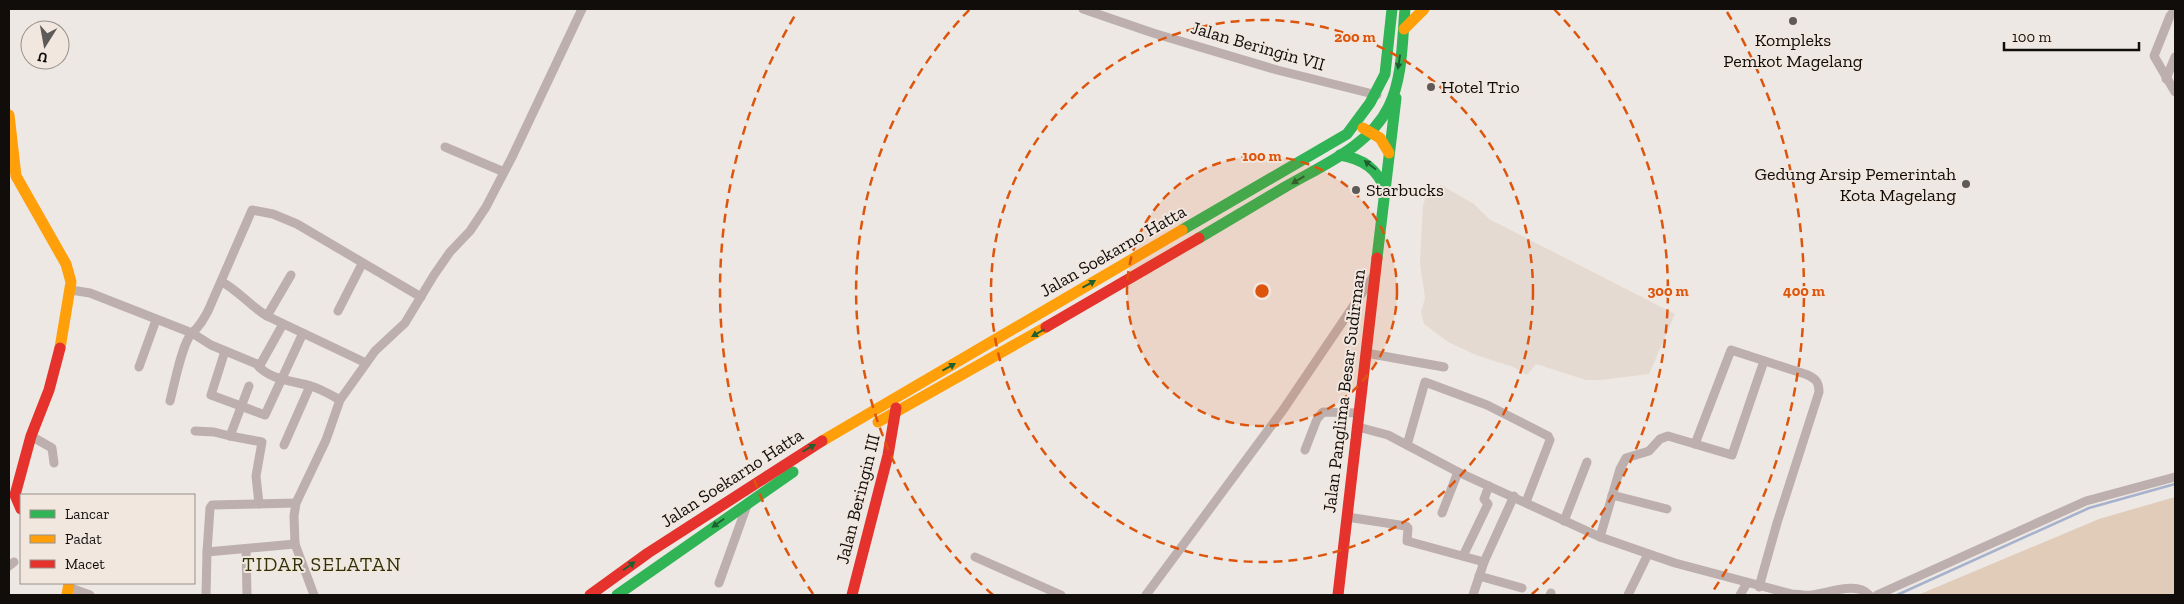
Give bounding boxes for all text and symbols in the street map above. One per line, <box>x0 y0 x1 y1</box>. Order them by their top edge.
marker: Kompleks Pemkot Magelang <box>1787 15 1799 27</box>
street label: Jalan Beringin VII <box>1188 16 1328 76</box>
north arrow <box>20 20 70 70</box>
scale bar <box>2004 20 2139 52</box>
text: 200 m <box>1334 28 1376 46</box>
text: 100 m <box>2012 28 2051 46</box>
place label: Kompleks Pemkot Magelang <box>1723 29 1863 72</box>
text: U <box>36 48 49 67</box>
one-way arrow <box>1395 55 1403 71</box>
place label: Hotel Trio <box>1441 76 1520 98</box>
marker: Hotel Trio <box>1425 81 1437 93</box>
text: 100 m <box>1242 147 1282 165</box>
one-way arrow <box>1363 160 1376 170</box>
place label: Gedung Arsip Pemerintah Kota Magelang <box>1755 163 1956 206</box>
one-way arrow <box>1292 175 1305 184</box>
marker: Gedung Arsip Pemerintah Kota Magelang <box>1960 178 1972 190</box>
place label: Starbucks <box>1366 179 1444 201</box>
marker: Starbucks <box>1350 184 1362 196</box>
street label: Jalan Soekarno Hatta <box>1036 200 1190 302</box>
street label: Jalan Panglima Besar Sudirman <box>1318 267 1370 514</box>
one-way arrow <box>1082 280 1097 288</box>
centre of rings <box>1253 282 1271 300</box>
text: 300 m <box>1647 282 1689 300</box>
text: 400 m <box>1783 282 1825 300</box>
one-way arrow <box>1031 329 1044 338</box>
one-way arrow <box>943 362 956 371</box>
street label: Jalan Soekarno Hatta <box>657 424 807 532</box>
street label: Jalan Beringin III <box>831 432 885 566</box>
one-way arrow <box>802 444 815 453</box>
legend <box>20 494 195 584</box>
text: Lancar <box>65 505 110 523</box>
one-way arrow <box>711 518 725 528</box>
text: Padat <box>65 530 102 548</box>
district label: TIDAR SELATAN <box>242 552 402 576</box>
text: Macet <box>65 555 105 573</box>
one-way arrow <box>622 561 636 571</box>

